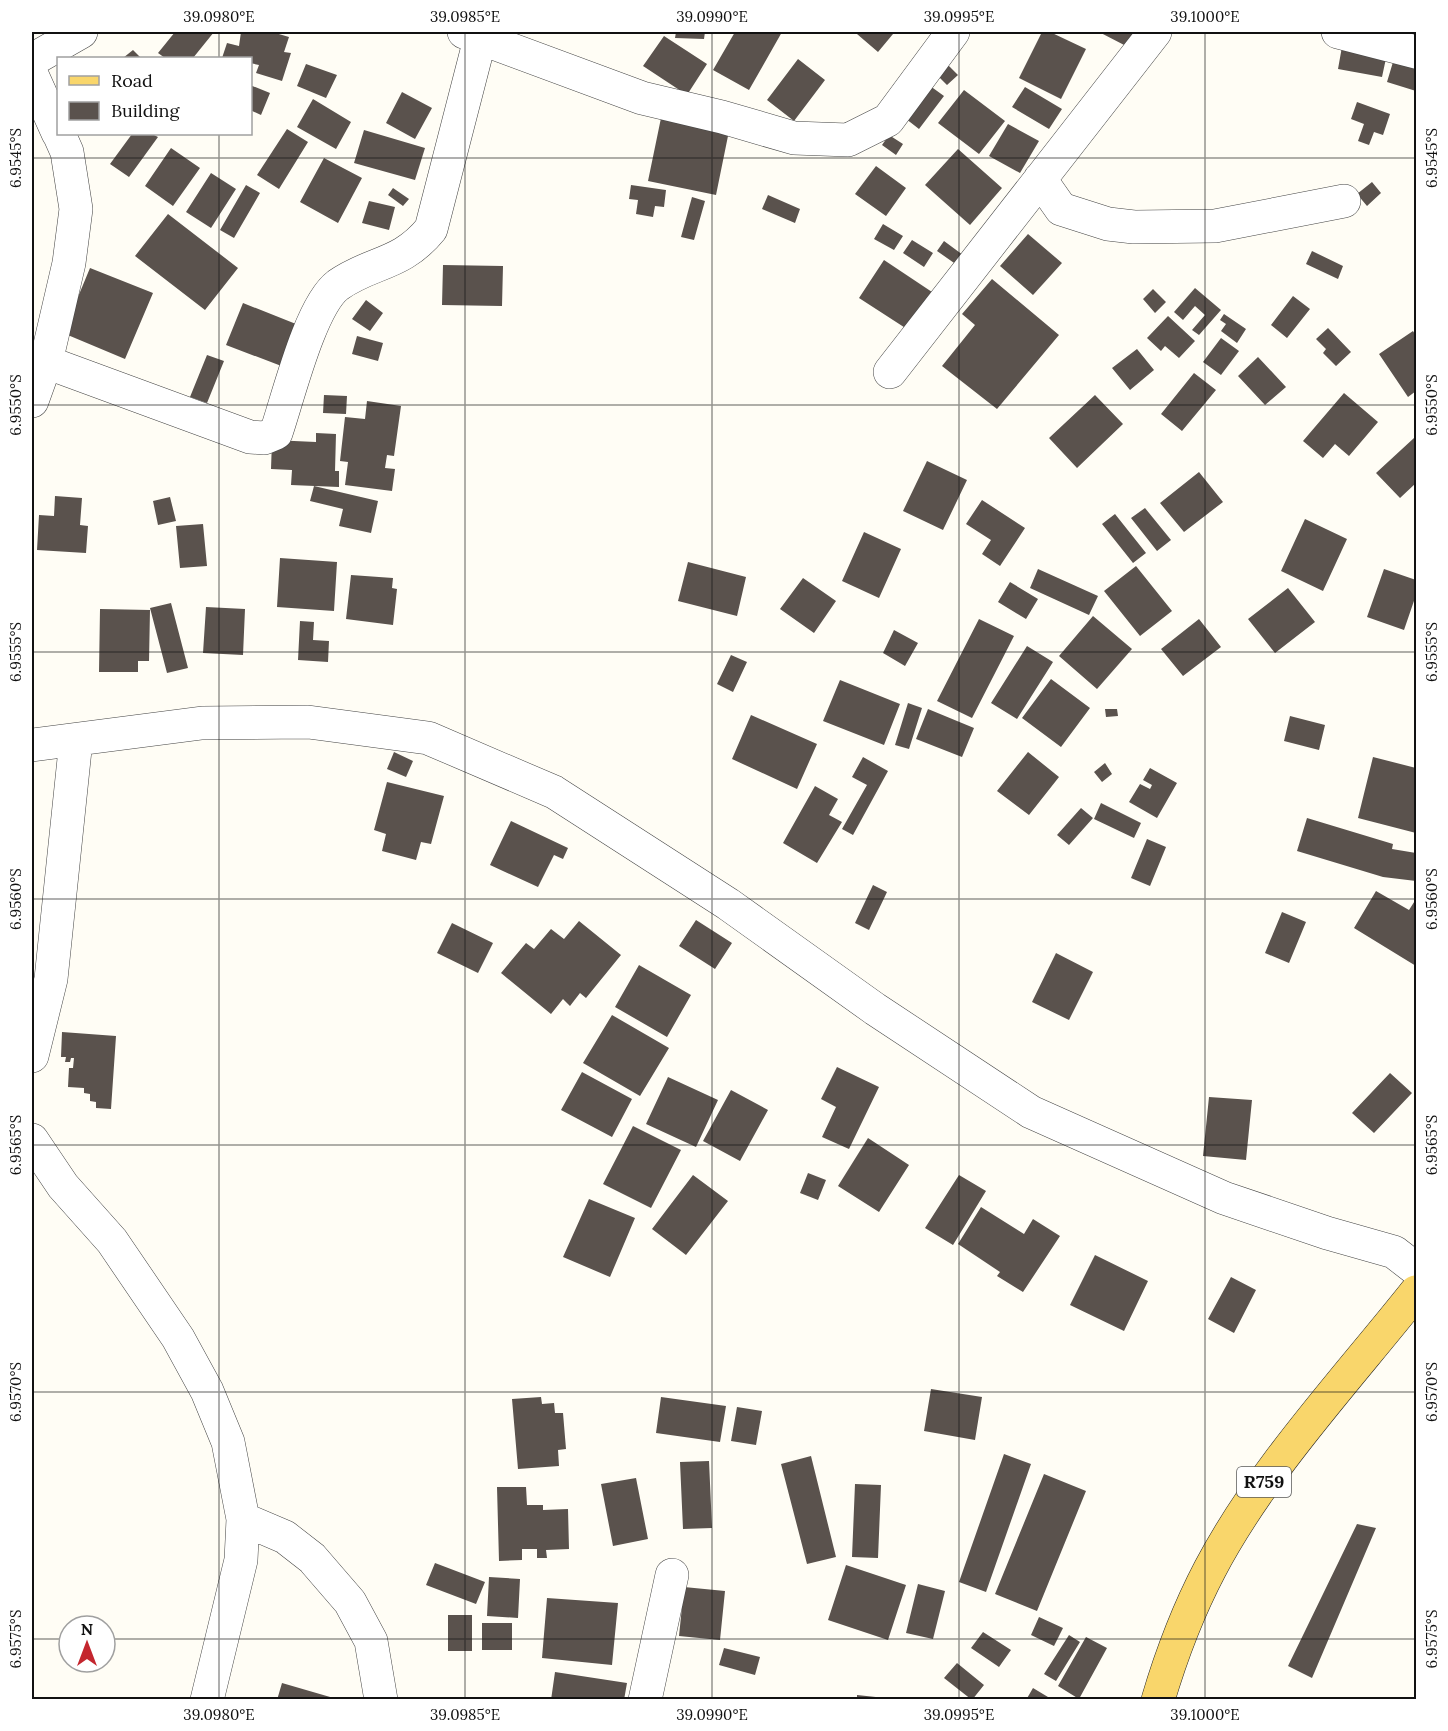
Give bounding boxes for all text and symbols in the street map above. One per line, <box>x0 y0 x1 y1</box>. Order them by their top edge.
text: 39.0980°E <box>183 7 255 26</box>
text: 39.0985°E <box>430 7 500 26</box>
text: 39.0990°E <box>676 7 748 26</box>
text: 39.0995°E <box>924 7 994 26</box>
text: 39.1000°E <box>1170 7 1240 26</box>
legend <box>57 57 252 135</box>
text: Road <box>111 69 153 92</box>
text: Building <box>111 99 181 122</box>
text: 6.9545°S <box>6 128 25 188</box>
text: 6.9545°S <box>1422 128 1441 188</box>
text: 6.9550°S <box>6 374 25 436</box>
text: 6.9550°S <box>1422 374 1441 436</box>
text: 6.9555°S <box>6 622 25 682</box>
text: 6.9555°S <box>1422 622 1441 682</box>
text: 6.9560°S <box>6 868 25 930</box>
text: 6.9560°S <box>1422 868 1441 930</box>
text: 6.9565°S <box>6 1115 25 1175</box>
text: 6.9565°S <box>1422 1115 1441 1175</box>
text: 6.9570°S <box>6 1362 25 1422</box>
text: 6.9570°S <box>1422 1362 1441 1422</box>
road number: R759 <box>1237 1467 1291 1497</box>
text: 6.9575°S <box>6 1610 25 1668</box>
text: 6.9575°S <box>1422 1610 1441 1668</box>
north arrow <box>57 1614 117 1674</box>
text: N <box>81 1619 93 1639</box>
text: 39.0980°E <box>183 1705 255 1724</box>
text: 39.0985°E <box>430 1705 500 1724</box>
text: 39.0990°E <box>676 1705 748 1724</box>
text: 39.0995°E <box>924 1705 994 1724</box>
text: 39.1000°E <box>1170 1705 1240 1724</box>

